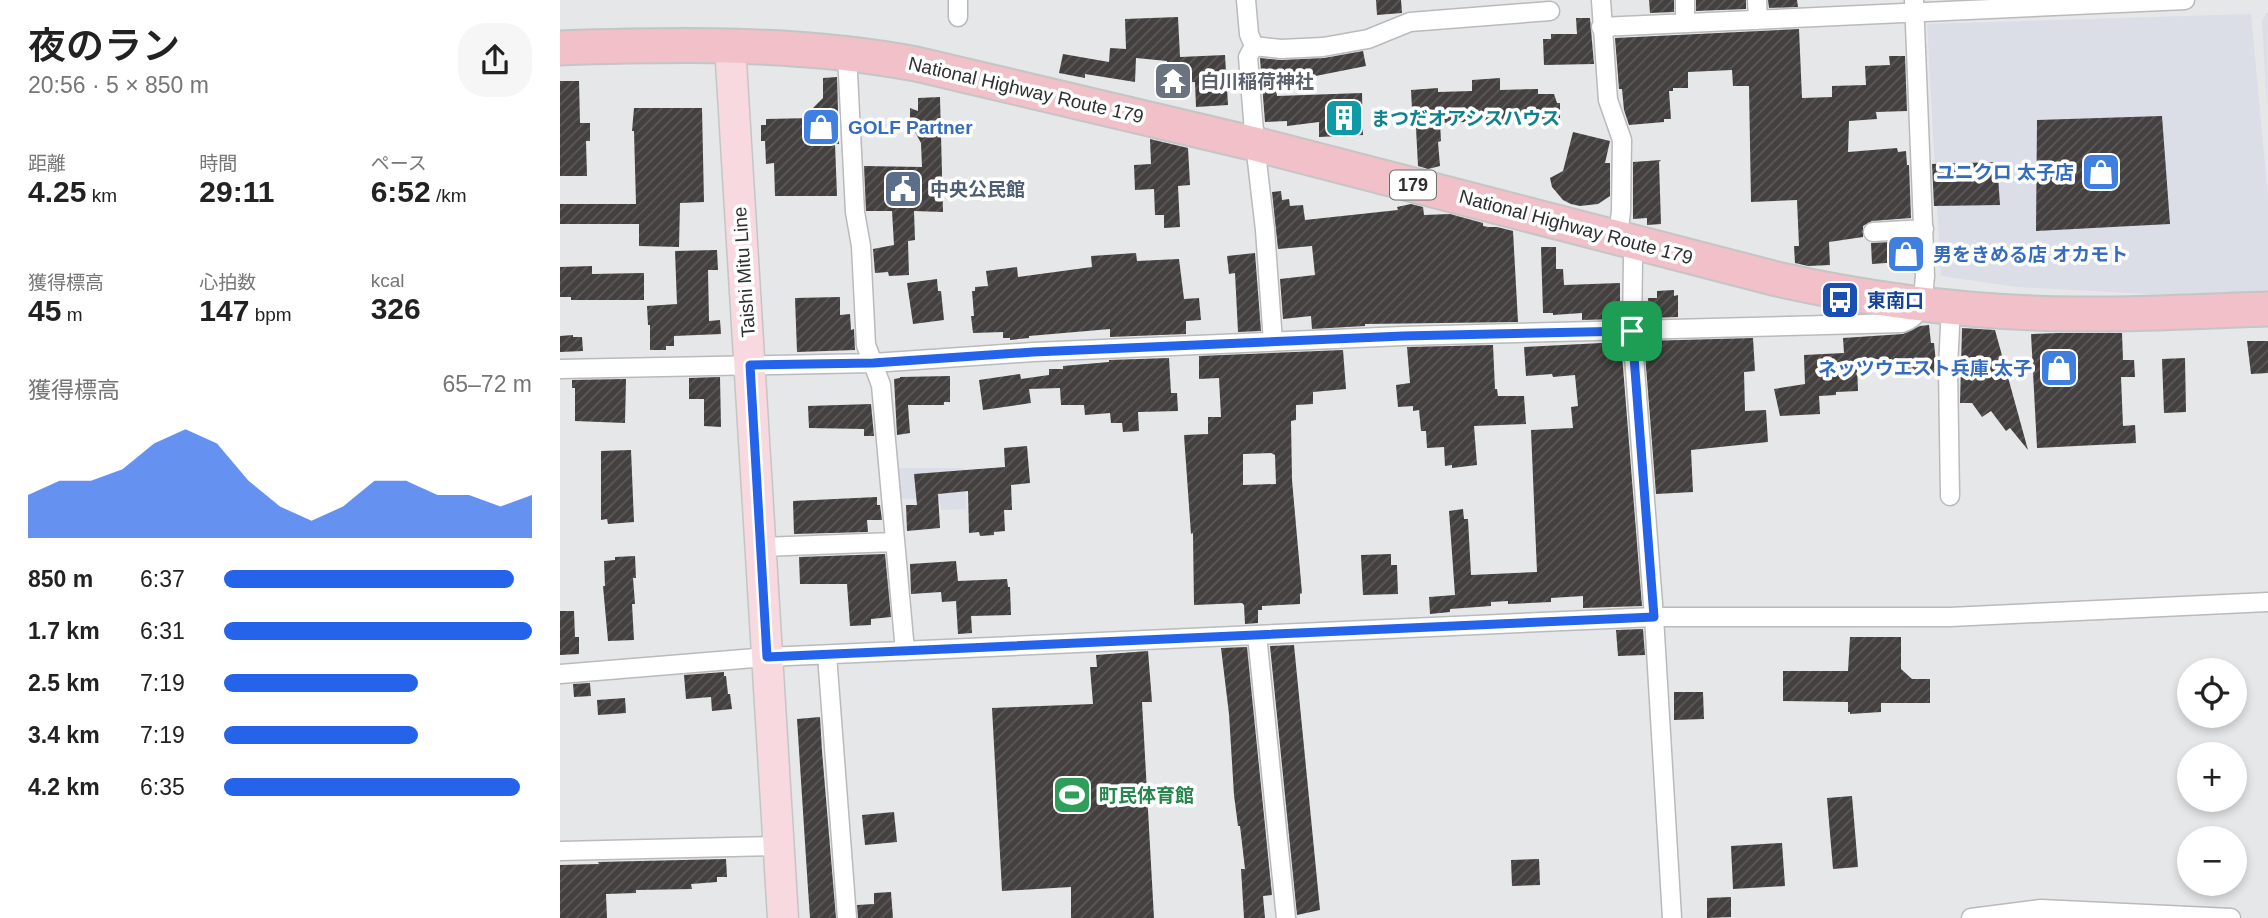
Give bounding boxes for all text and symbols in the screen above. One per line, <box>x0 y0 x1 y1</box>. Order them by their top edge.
button: share <box>458 23 532 97</box>
text: 夜のラン <box>28 25 180 67</box>
street label: National Highway Route 179 <box>906 53 1146 127</box>
temple icon: 白川稲荷神社 <box>1152 60 1194 102</box>
place label: 白川稲荷神社 <box>1200 71 1314 92</box>
text: 20:56 · 5 × 850 m <box>28 72 209 98</box>
building icon: まつだオアシスハウス <box>1323 97 1365 139</box>
shop icon: GOLF Partner <box>800 106 842 148</box>
place label: まつだオアシスハウス <box>1371 108 1560 129</box>
place label: GOLF Partner <box>848 117 973 138</box>
shop icon: ユニクロ 太子店 <box>2080 151 2122 193</box>
text: 距離 <box>28 153 66 174</box>
text: 時間 <box>199 153 237 174</box>
text: ペース <box>371 153 427 174</box>
place label: ユニクロ 太子店 <box>1936 162 2074 183</box>
public building icon: 中央公民館 <box>882 168 924 210</box>
road number: 179 <box>1390 170 1436 200</box>
text: 4.25 <box>28 175 86 208</box>
text: 29:11 <box>199 175 274 208</box>
text: 6:52 <box>371 175 431 208</box>
place label: 中央公民館 <box>930 179 1025 200</box>
text: km <box>86 185 117 206</box>
text: /km <box>431 185 467 206</box>
street label: National Highway Route 179 <box>1457 186 1695 268</box>
street label: Taishi Mitu Line <box>729 206 759 338</box>
shop icon: 男をきめる店 オカモト <box>1885 233 1927 275</box>
place label: 男をきめる店 オカモト <box>1933 244 2128 265</box>
text: kcal <box>371 270 404 291</box>
text: 獲得標高 <box>28 272 104 293</box>
text: 心拍数 <box>199 272 256 293</box>
bus stop icon: 東南口 <box>1819 279 1861 321</box>
place label: 東南口 <box>1867 290 1924 311</box>
text: 326 <box>371 292 421 325</box>
text: 45 <box>28 294 61 327</box>
text: 147 <box>199 294 249 327</box>
pin <box>1602 301 1662 361</box>
text: m <box>61 304 82 325</box>
text: bpm <box>249 304 292 325</box>
icon: arrive <box>1613 312 1651 350</box>
shop icon: ネッツウエスト兵庫 太子 <box>2038 347 2080 389</box>
place label: ネッツウエスト兵庫 太子 <box>1818 358 2032 379</box>
text: 65–72 m <box>442 371 532 397</box>
text: 獲得標高 <box>28 377 120 403</box>
text: 850 m <box>28 566 93 592</box>
text: 6:37 <box>140 566 185 592</box>
text: 1.7 km <box>28 618 100 644</box>
text: 6:31 <box>140 618 185 644</box>
map controls <box>2177 658 2247 896</box>
button: locate <box>2177 658 2247 728</box>
text: 2.5 km <box>28 670 100 696</box>
text: 7:19 <box>140 670 185 696</box>
text: 3.4 km <box>28 722 100 748</box>
text: 7:19 <box>140 722 185 748</box>
button: + <box>2177 742 2247 812</box>
text: 4.2 km <box>28 774 100 800</box>
text: 6:35 <box>140 774 185 800</box>
sports icon: 町民体育館 <box>1051 774 1093 816</box>
place label: 町民体育館 <box>1099 785 1194 806</box>
button: − <box>2177 826 2247 896</box>

